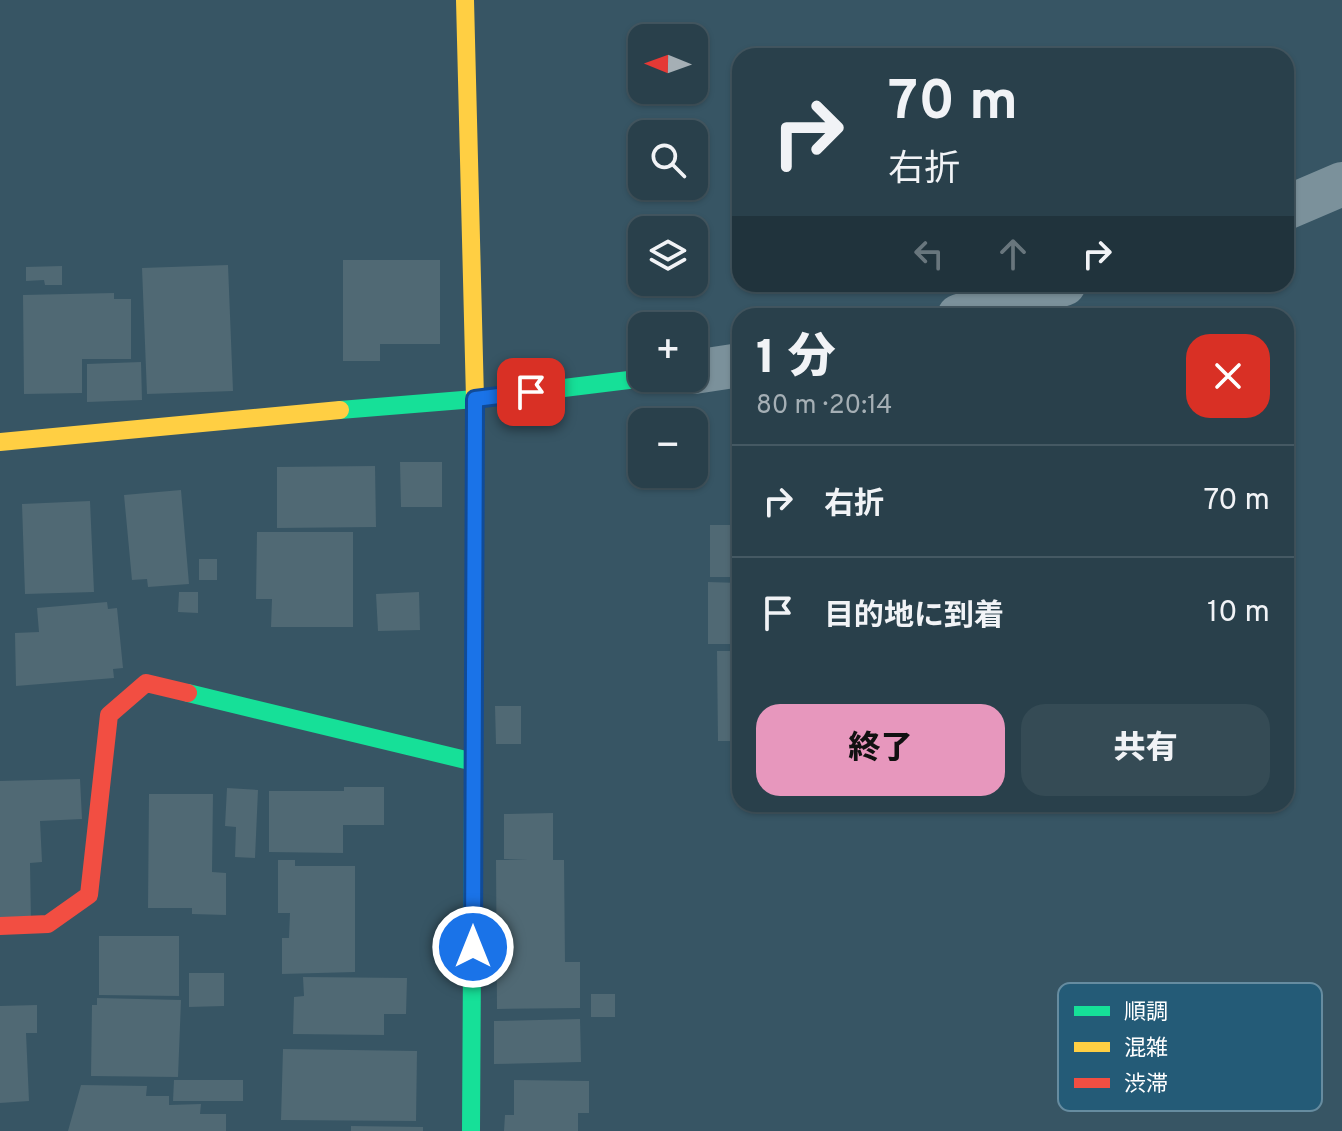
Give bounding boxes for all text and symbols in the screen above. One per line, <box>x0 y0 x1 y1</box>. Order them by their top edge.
north arrow <box>628 24 708 104</box>
map controls <box>628 24 708 488</box>
text: 70 m <box>888 69 1018 139</box>
icon: right <box>756 80 860 184</box>
button: search <box>628 120 708 200</box>
text: 右折 <box>888 148 960 194</box>
button: layers <box>628 216 708 296</box>
icon: left <box>907 232 951 276</box>
icon: ahead <box>991 232 1035 276</box>
icon: right <box>1075 232 1119 276</box>
button: + <box>628 312 708 392</box>
text: 1 分 <box>756 330 836 390</box>
button: close <box>1186 334 1270 418</box>
pin <box>497 358 565 426</box>
icon: arrive <box>509 370 553 414</box>
text: 80 m · 20:14 <box>756 390 892 423</box>
button: − <box>628 408 708 488</box>
icon: right <box>756 479 800 523</box>
text: 70 m <box>1204 483 1270 520</box>
text: 右折 <box>824 487 884 524</box>
icon: arrive <box>756 591 800 635</box>
text: 10 m <box>1207 595 1270 632</box>
text: 目的地に到着 <box>824 599 1004 636</box>
button: 終了 <box>756 704 1005 796</box>
button: 共有 <box>1021 704 1270 796</box>
position arrow <box>431 905 515 989</box>
legend <box>1058 983 1322 1111</box>
text: 順調 <box>1124 1000 1168 1027</box>
text: 混雑 <box>1124 1036 1168 1063</box>
text: 渋滞 <box>1124 1072 1168 1099</box>

